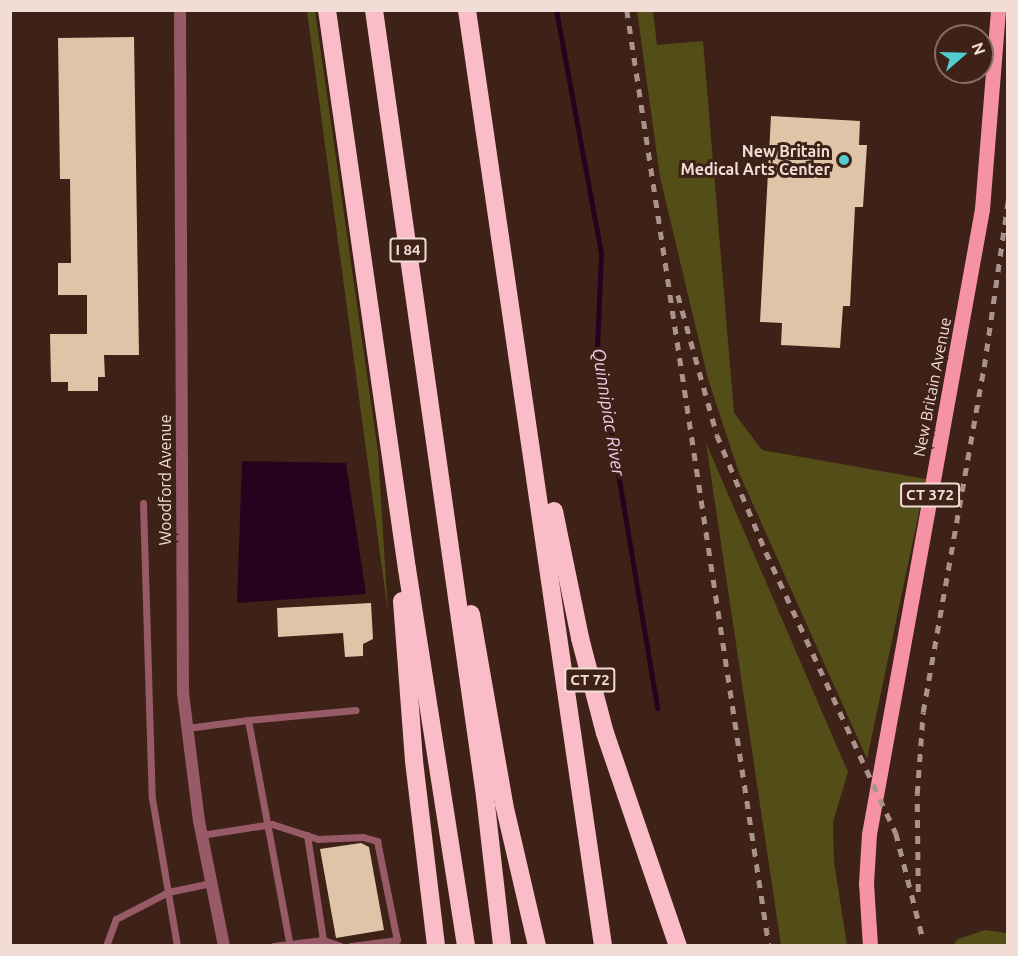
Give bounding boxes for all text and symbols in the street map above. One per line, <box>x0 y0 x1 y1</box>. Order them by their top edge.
north arrow <box>934 24 994 84</box>
text: N <box>969 40 990 57</box>
place label: New Britain Medical Arts Center <box>680 141 830 179</box>
marker: New Britain Medical Arts Center <box>835 151 853 169</box>
road number: I 84 <box>388 238 428 262</box>
street label: New Britain Avenue <box>909 316 955 458</box>
water label: Quinnipiac River <box>588 347 630 477</box>
street label: Woodford Avenue <box>155 414 175 546</box>
road number: CT 372 <box>900 483 960 507</box>
road number: CT 72 <box>563 668 617 692</box>

